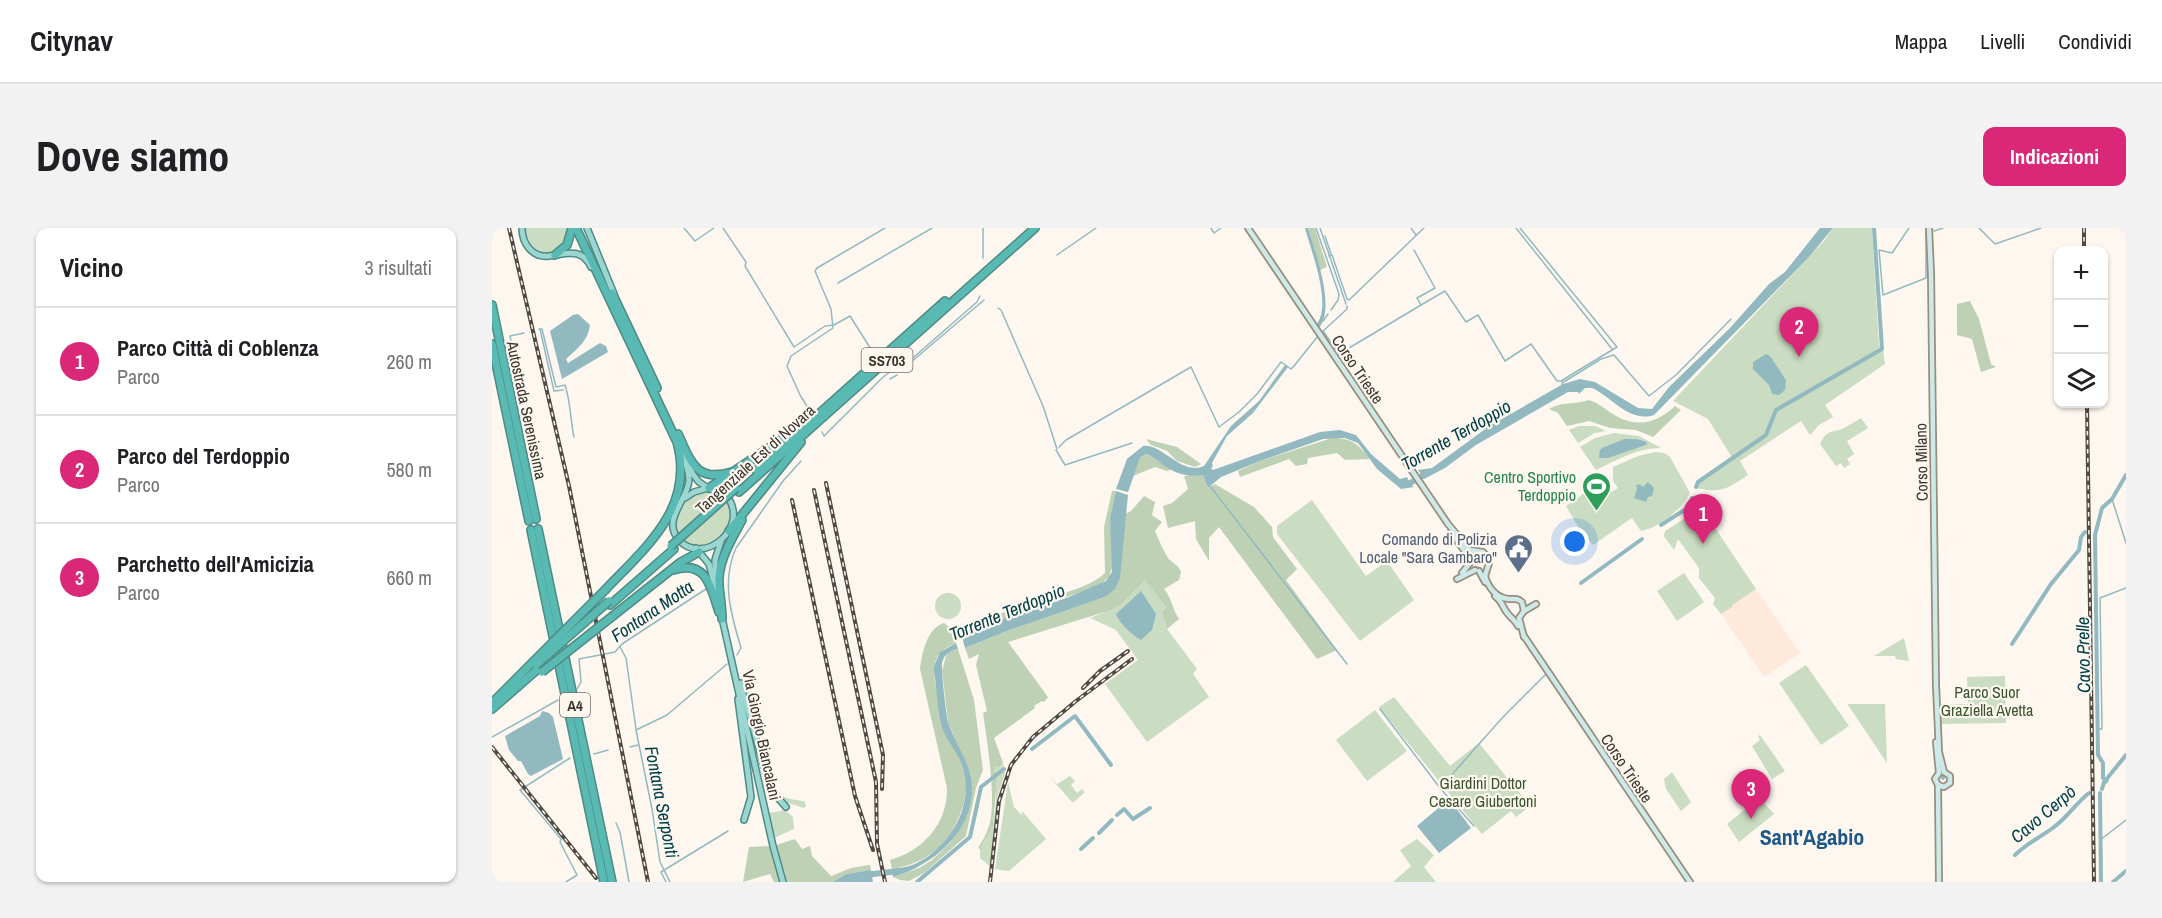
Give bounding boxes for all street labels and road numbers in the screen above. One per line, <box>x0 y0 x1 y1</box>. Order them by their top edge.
street label: Corso Trieste <box>1327 330 1389 408</box>
street label: Autostrada Serenissima <box>501 338 553 482</box>
road number: SS703 <box>862 348 912 372</box>
street label: Tangenziale Est di Novara <box>690 399 820 519</box>
street label: Corso Milano <box>1909 423 1933 501</box>
street label: Via Giorgio Biancalani <box>737 668 787 802</box>
road number: A4 <box>560 693 590 717</box>
street label: Corso Trieste <box>1596 729 1658 807</box>

